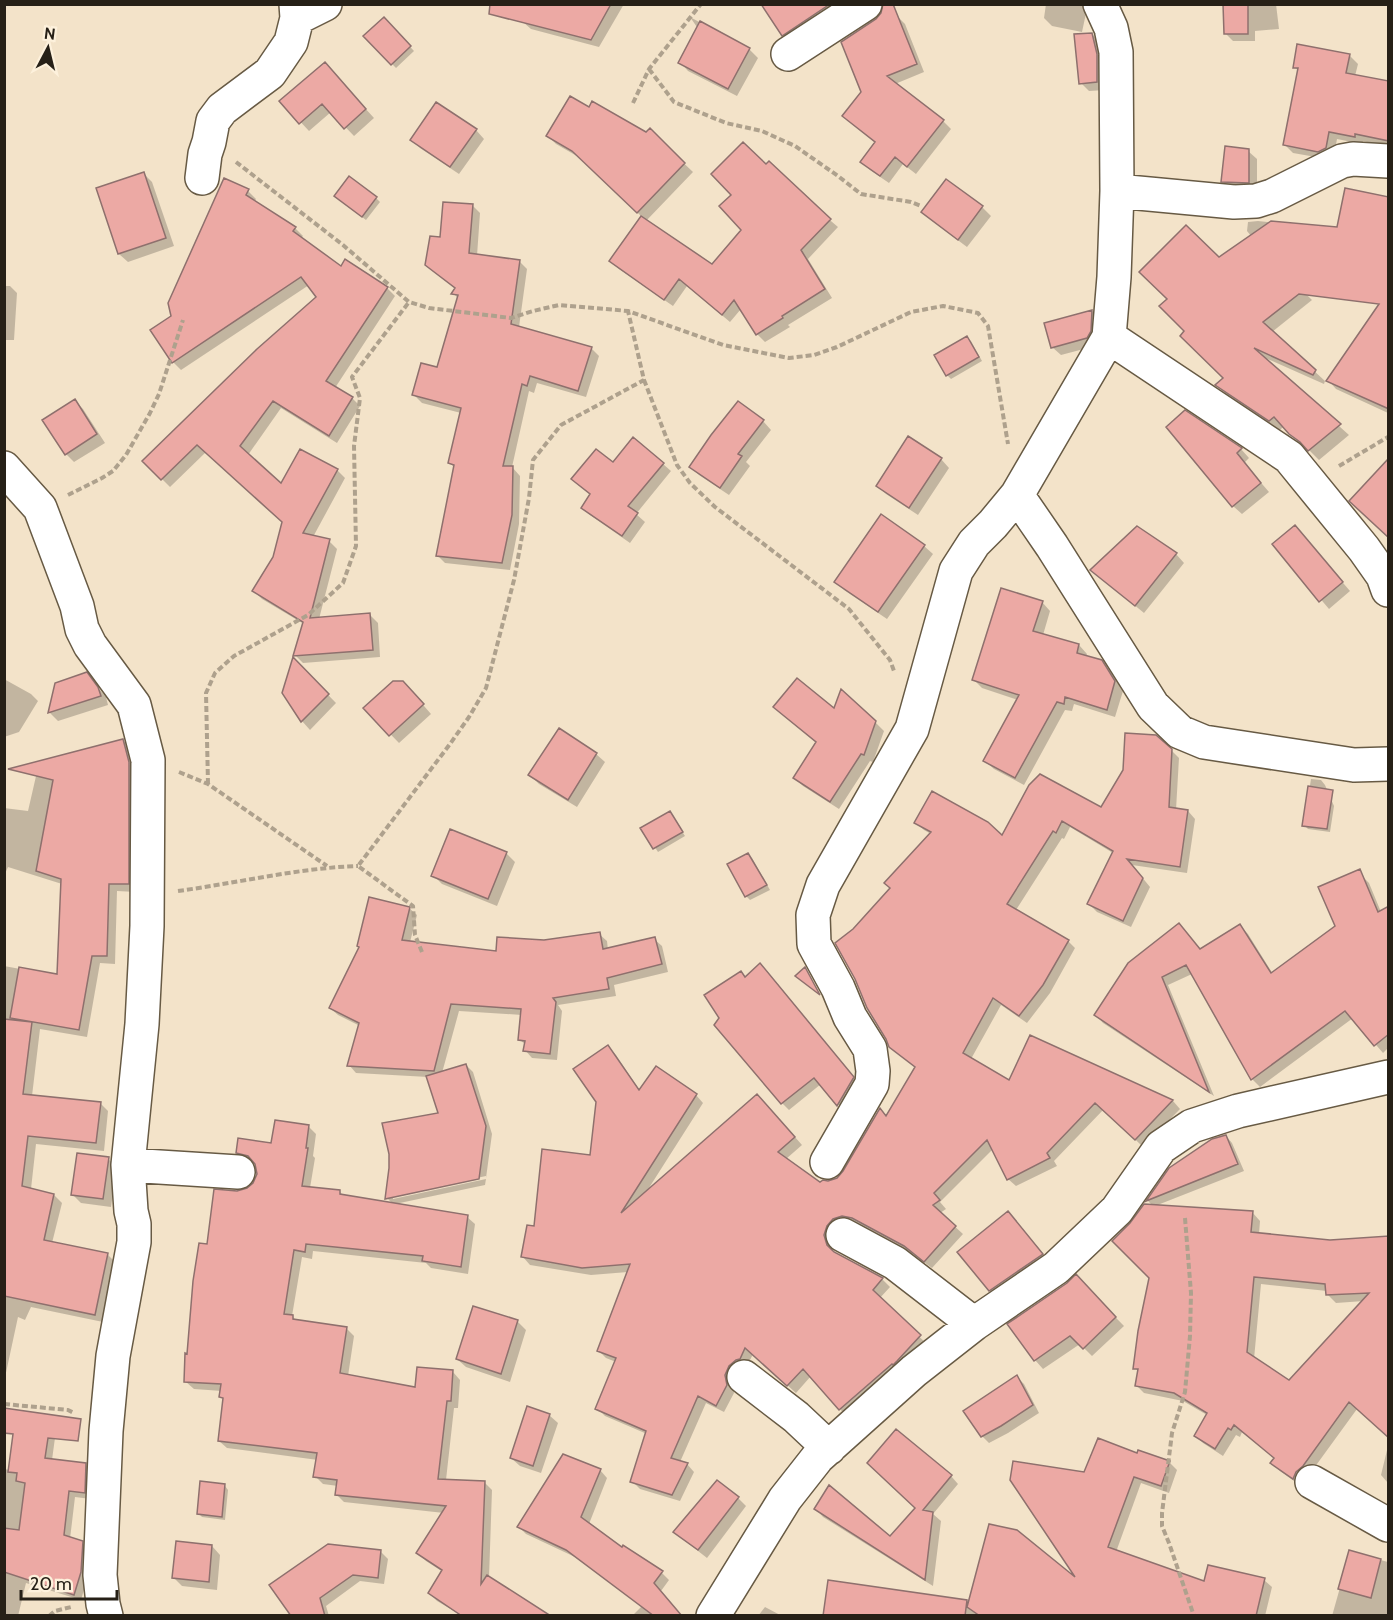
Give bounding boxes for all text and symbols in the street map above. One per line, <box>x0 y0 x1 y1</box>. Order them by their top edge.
north arrow <box>18 18 78 78</box>
text: N <box>43 23 57 44</box>
scale bar <box>21 1563 117 1601</box>
text: 20 m <box>30 1573 72 1595</box>

